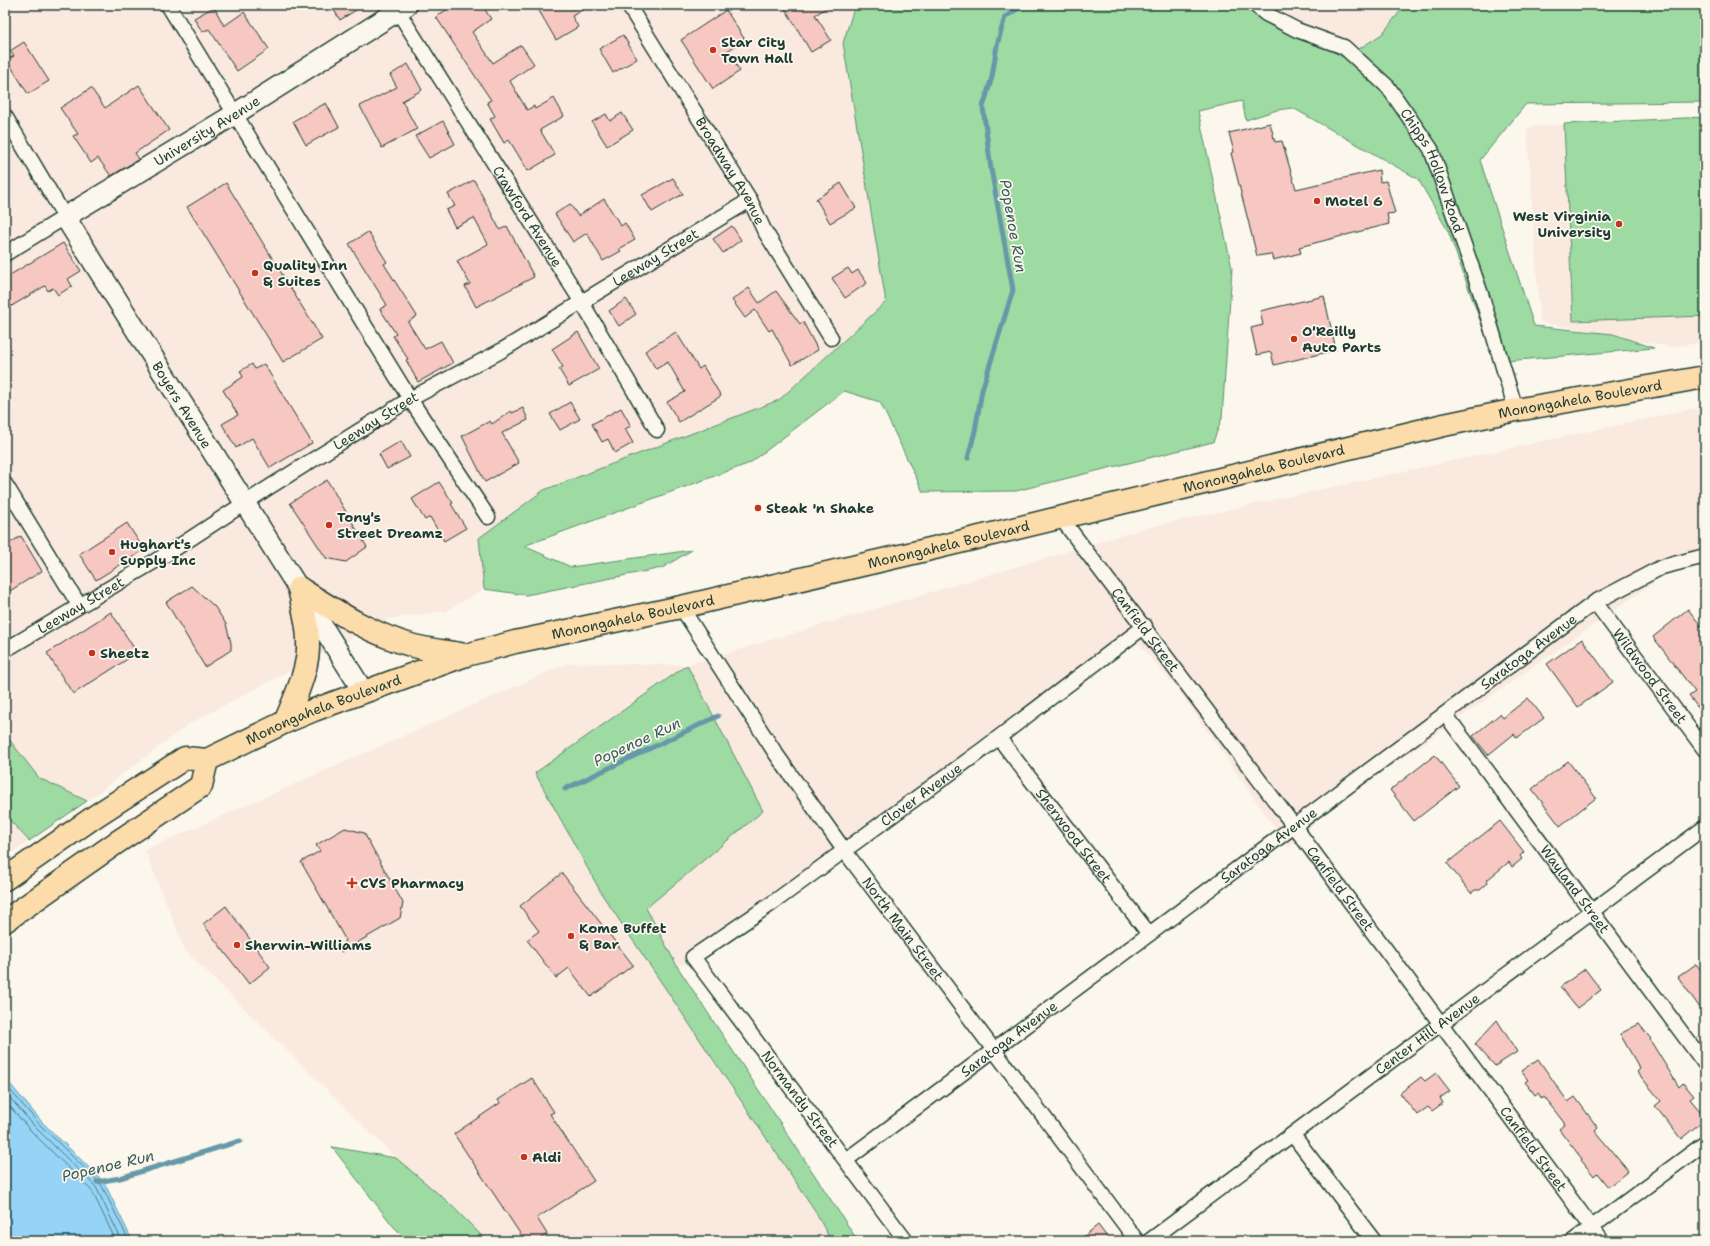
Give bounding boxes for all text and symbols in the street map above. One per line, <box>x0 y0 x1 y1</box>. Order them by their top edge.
place label: Star City Town Hall <box>721 33 793 67</box>
marker: Star City Town Hall <box>708 45 718 55</box>
street label: University Avenue <box>151 91 263 170</box>
street label: Chipps Hollow Road <box>1396 105 1468 235</box>
street label: Broadway Avenue <box>691 114 769 228</box>
street label: Crawford Avenue <box>489 162 566 270</box>
water label: Popenoe Run <box>995 178 1031 274</box>
place label: Motel 6 <box>1325 192 1383 210</box>
marker: Motel 6 <box>1312 196 1322 206</box>
place label: West Virginia University <box>1513 207 1611 241</box>
marker: West Virginia University <box>1614 219 1624 229</box>
street label: Leeway Street <box>609 224 702 290</box>
place label: Quality Inn & Suites <box>263 256 347 290</box>
marker: Quality Inn & Suites <box>250 268 260 278</box>
place label: O'Reilly Auto Parts <box>1302 322 1381 356</box>
marker: O'Reilly Auto Parts <box>1289 334 1299 344</box>
street label: Boyers Avenue <box>148 358 216 452</box>
street label: Monongahela Boulevard <box>1496 376 1663 422</box>
street label: Leeway Street <box>330 387 421 454</box>
street label: Monongahela Boulevard <box>1181 440 1346 497</box>
place label: Steak 'n Shake <box>766 499 874 517</box>
marker: Steak 'n Shake <box>753 503 763 513</box>
place label: Tony's Street Dreamz <box>337 508 444 542</box>
street label: Monongahela Boulevard <box>866 516 1032 572</box>
marker: Tony's Street Dreamz <box>324 520 334 530</box>
place label: Hughart's Supply Inc <box>120 535 196 569</box>
marker: Hughart's Supply Inc <box>107 547 117 557</box>
street label: Leeway Street <box>34 573 127 638</box>
street label: Canfield Street <box>1108 584 1183 676</box>
street label: Monongahela Boulevard <box>550 591 716 643</box>
street label: Saratoga Avenue <box>1477 610 1580 693</box>
street label: Wildwood Street <box>1609 625 1691 727</box>
place label: Sheetz <box>100 644 150 662</box>
marker: Sheetz <box>87 648 97 658</box>
street label: Monongahela Boulevard <box>243 670 403 749</box>
water label: Popenoe Run <box>590 713 684 771</box>
street label: Clover Avenue <box>877 759 965 830</box>
street label: Sherwood Street <box>1032 785 1116 887</box>
street label: Saratoga Avenue <box>1217 803 1321 887</box>
street label: Wayland Street <box>1536 841 1614 937</box>
street label: Canfield Street <box>1303 842 1378 935</box>
street label: North Main Street <box>858 873 948 984</box>
place label: CVS Pharmacy <box>360 874 464 892</box>
marker: CVS Pharmacy <box>347 878 357 888</box>
place label: Kome Buffet & Bar <box>579 919 667 953</box>
marker: Kome Buffet & Bar <box>566 931 576 941</box>
place label: Sherwin-Williams <box>245 936 372 954</box>
marker: Sherwin-Williams <box>232 940 242 950</box>
street label: Center Hill Avenue <box>1371 989 1483 1079</box>
street label: Saratoga Avenue <box>957 997 1061 1081</box>
street label: Normandy Street <box>758 1047 842 1151</box>
street label: Canfield Street <box>1496 1103 1571 1195</box>
water label: Popenoe Run <box>60 1146 156 1186</box>
place label: Aldi <box>532 1148 561 1166</box>
marker: Aldi <box>519 1152 529 1162</box>

